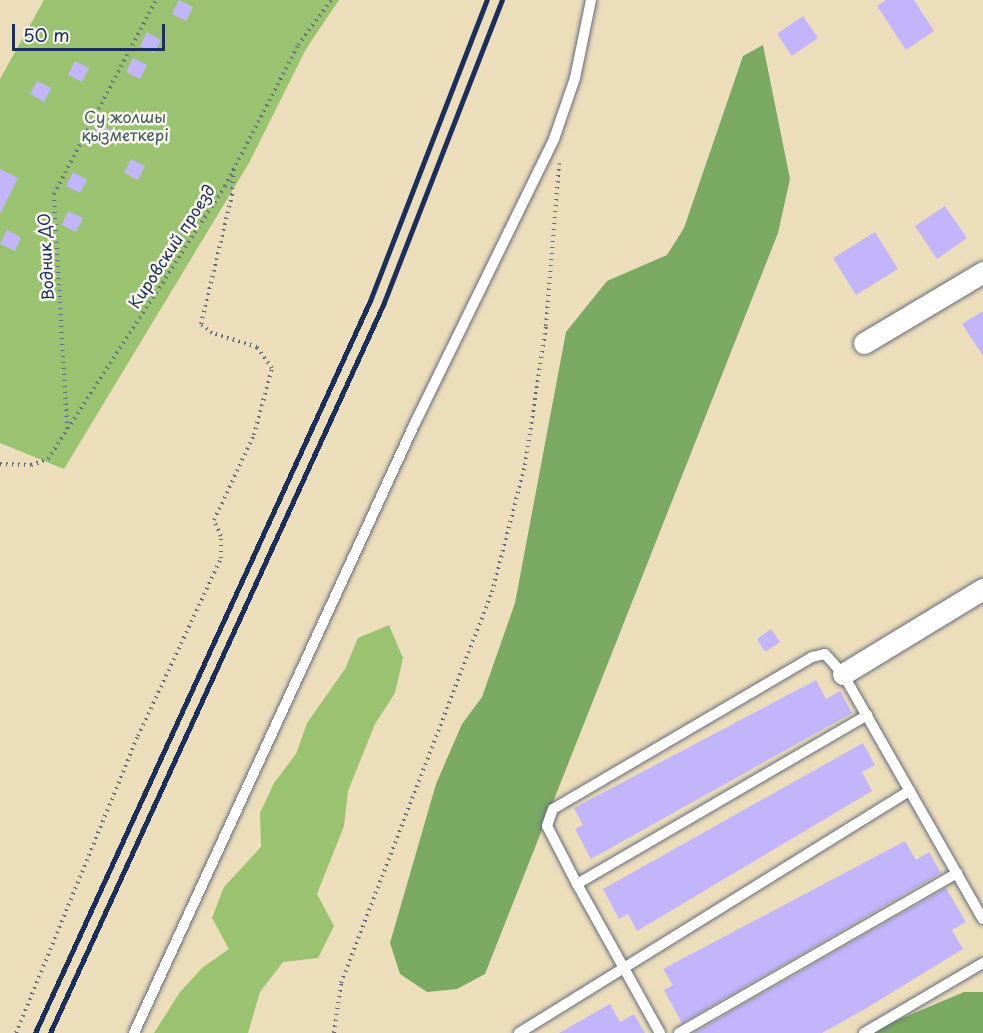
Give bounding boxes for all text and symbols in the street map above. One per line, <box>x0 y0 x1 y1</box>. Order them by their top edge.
scale bar <box>15 12 168 50</box>
text: 50 m <box>23 21 70 48</box>
park label: Су жолшы қызметкері <box>81 106 169 144</box>
street label: Кировский проезд <box>124 180 218 312</box>
street label: Водник ДО <box>33 212 57 302</box>

